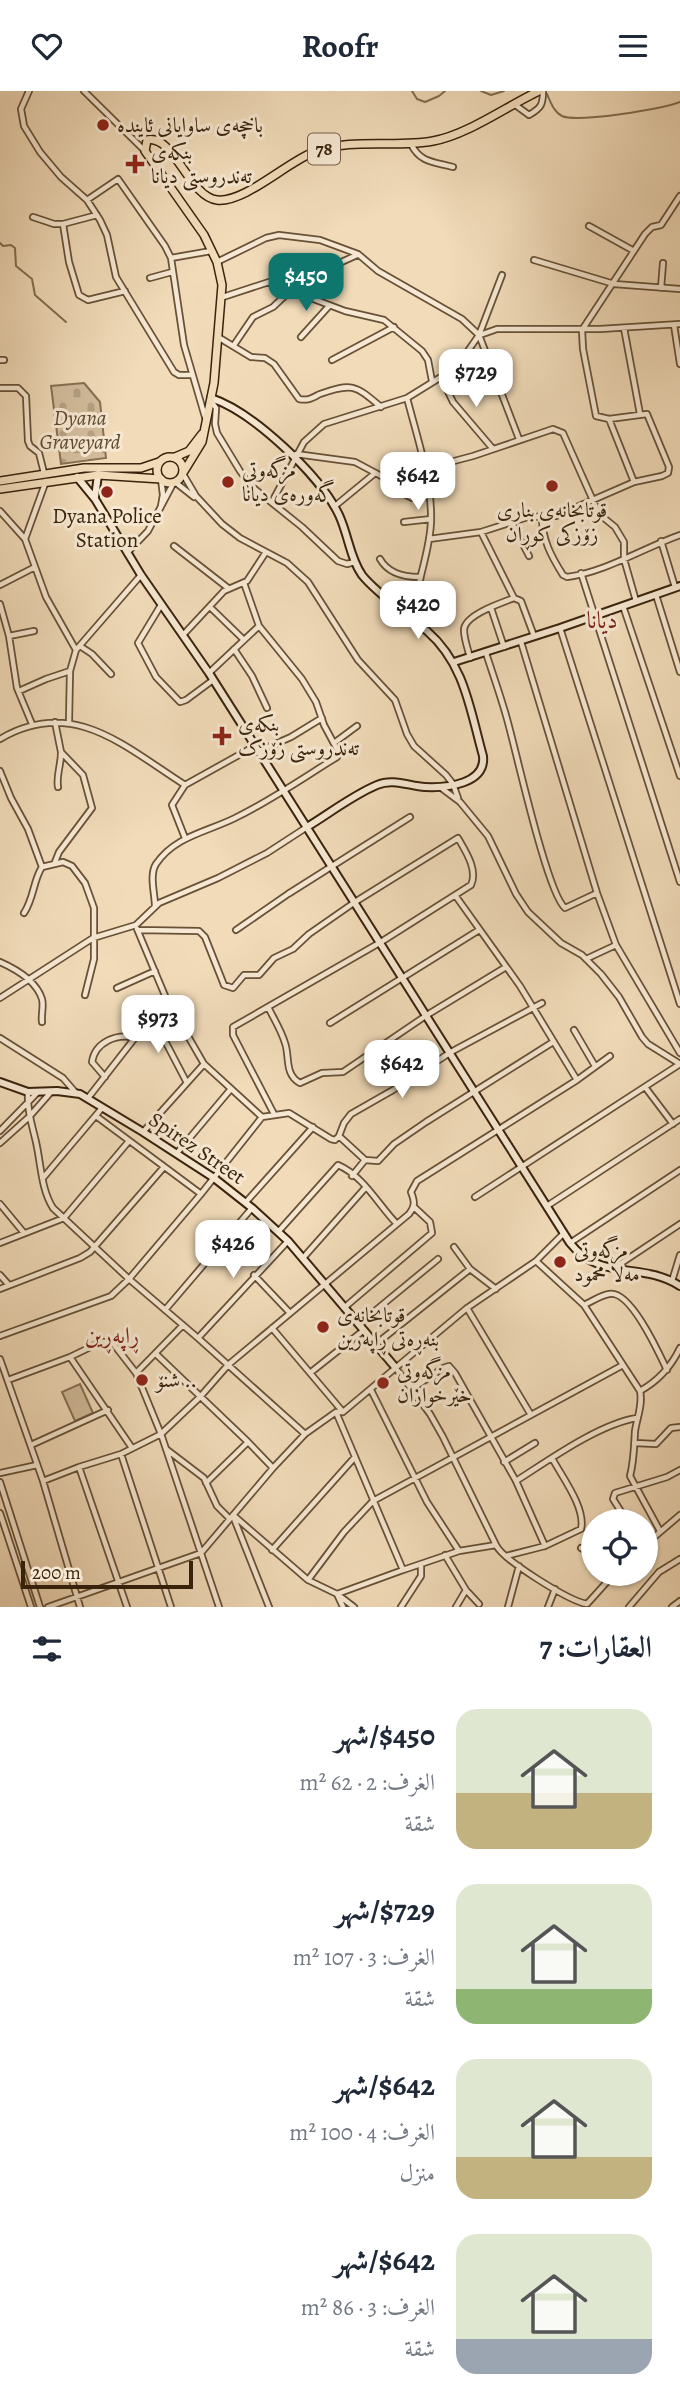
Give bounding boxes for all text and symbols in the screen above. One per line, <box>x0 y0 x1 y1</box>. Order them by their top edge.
text: Roofr <box>302 24 378 68</box>
icon: heart <box>28 27 66 65</box>
icon: menu <box>614 27 652 65</box>
place label: باخچەی ساوایانی ئایندە <box>117 111 263 139</box>
marker: باخچەی ساوایانی ئایندە <box>95 117 111 133</box>
road number: 78 <box>308 134 340 165</box>
place label: بنکەی تەندروستی دیانا <box>151 138 253 191</box>
marker: بنکەی تەندروستی دیانا <box>125 154 145 174</box>
pin: $450 <box>265 253 347 313</box>
text: $450 <box>285 260 327 291</box>
pin: $729 <box>435 349 517 409</box>
text: $729 <box>455 356 497 387</box>
park label: Dyana Graveyard <box>39 404 121 456</box>
pin: $642 <box>377 453 459 512</box>
place label: مزگەوتی گەورەی دیانا <box>242 455 335 508</box>
text: $642 <box>396 459 440 490</box>
marker: مزگەوتی گەورەی دیانا <box>220 474 236 490</box>
marker: قوتابخانەی بناری زۆزکی کوڕان <box>544 478 560 494</box>
marker: Dyana Police Station <box>99 484 115 500</box>
place label: قوتابخانەی بناری زۆزکی کوڕان <box>497 496 607 551</box>
place label: Dyana Police Station <box>52 502 162 554</box>
pin: $420 <box>377 581 459 641</box>
text: $420 <box>396 588 440 619</box>
district label: دیانا <box>587 604 617 636</box>
place label: بنکەی تەندروستی زۆزک <box>238 710 360 763</box>
marker: بنکەی تەندروستی زۆزک <box>212 726 232 746</box>
pin: $973 <box>117 995 199 1055</box>
text: $973 <box>137 1002 179 1033</box>
pin: $642 <box>361 1041 443 1100</box>
text: $642 <box>380 1047 424 1078</box>
street label: Spirez Street <box>143 1105 251 1191</box>
pin: $426 <box>192 1221 274 1280</box>
text: $426 <box>211 1227 255 1258</box>
place label: مزگه‌وتی مه‌لا محمود <box>574 1235 640 1288</box>
marker: مزگه‌وتی مه‌لا محمود <box>552 1254 568 1270</box>
place label: قوتابخانەی بنەڕەتی ڕاپەرین <box>337 1301 439 1356</box>
marker: قوتابخانەی بنەڕەتی ڕاپەرین <box>315 1319 331 1335</box>
district label: ڕاپەڕین <box>85 1320 139 1354</box>
place label: مزگەوتی خێرخوازان <box>397 1356 472 1409</box>
place label: شنۆ .. <box>154 1366 197 1394</box>
marker: شنۆ .. <box>134 1372 150 1388</box>
marker: مزگەوتی خێرخوازان <box>375 1375 391 1391</box>
map controls <box>581 1509 658 1586</box>
button: locate <box>581 1509 658 1586</box>
scale bar <box>21 1558 192 1590</box>
text: 200 m <box>32 1560 81 1586</box>
text: العقارات: 7 <box>540 1627 652 1667</box>
icon: filters <box>28 1630 66 1668</box>
text: $450/شهر <box>335 1715 435 1755</box>
icon: home <box>512 1737 596 1821</box>
text: الغرف: 2 · 62 m² <box>300 1767 435 1798</box>
text: شقة <box>405 1808 435 1839</box>
text: $729/شهر <box>336 1890 435 1930</box>
icon: home <box>512 1912 596 1996</box>
text: الغرف: 3 · 107 m² <box>293 1942 435 1973</box>
text: شقة <box>405 1983 435 2014</box>
text: $642/شهر <box>334 2065 435 2105</box>
icon: home <box>512 2087 596 2171</box>
text: الغرف: 4 · 100 m² <box>289 2117 435 2148</box>
text: منزل <box>400 2158 435 2189</box>
text: $642/شهر <box>334 2240 435 2280</box>
icon: home <box>512 2262 596 2346</box>
text: الغرف: 3 · 86 m² <box>301 2292 435 2323</box>
text: شقة <box>405 2333 435 2364</box>

